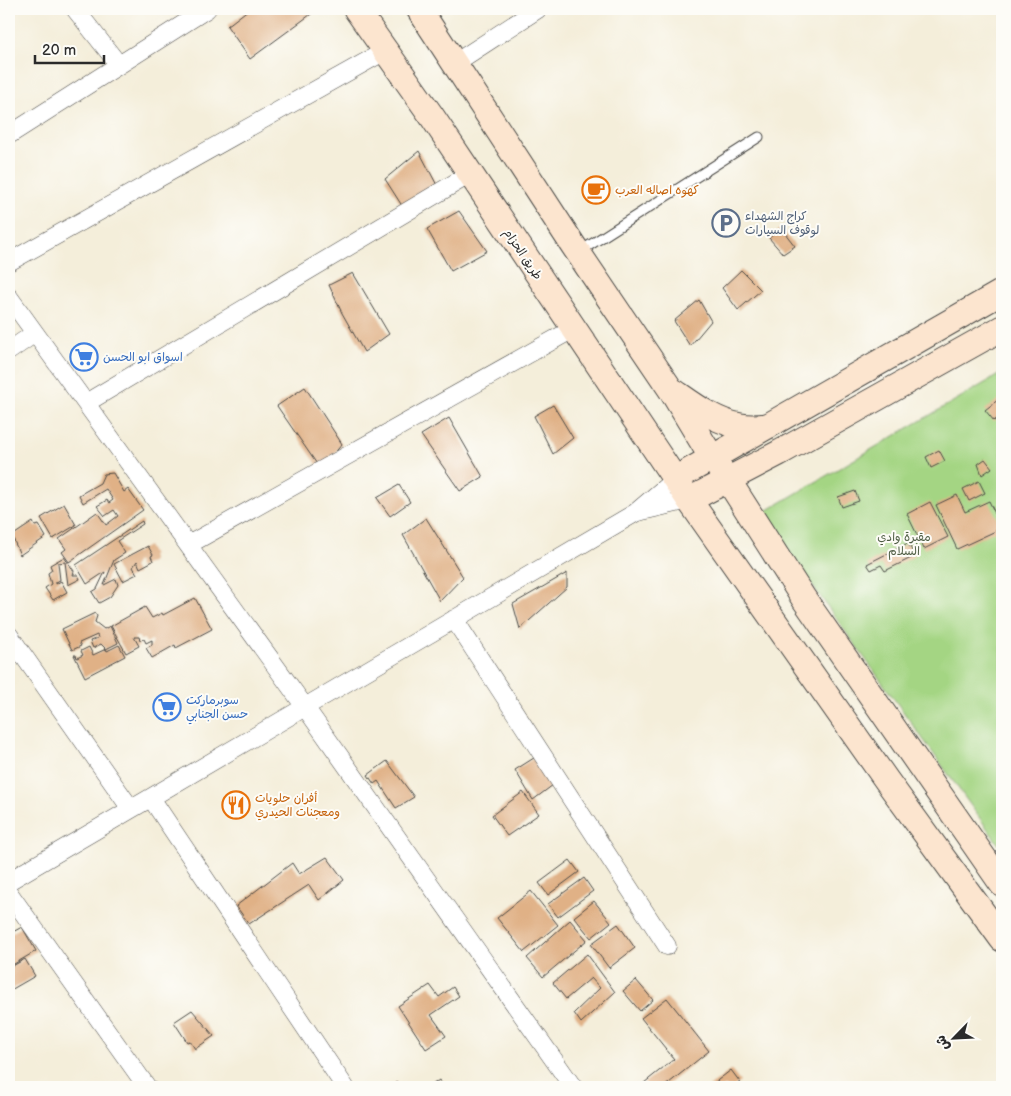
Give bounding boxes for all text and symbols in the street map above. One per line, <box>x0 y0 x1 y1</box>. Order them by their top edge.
scale bar <box>35 32 104 64</box>
text: 20 m <box>42 41 76 60</box>
cafe icon: كهوه اصاله العرب <box>581 175 611 205</box>
place label: كهوه اصاله العرب <box>615 183 699 198</box>
parking icon: كراج الشهداء لوقوف السيارات <box>711 208 741 238</box>
place label: كراج الشهداء لوقوف السيارات <box>745 209 819 238</box>
street label: طريق الحزام <box>499 226 545 283</box>
supermarket icon: اسواق ابو الحسن <box>69 342 99 372</box>
place label: اسواق ابو الحسن <box>103 350 183 365</box>
park label: مقبرة وادي السلام <box>877 530 931 560</box>
supermarket icon: سوبرماركت حسن الجنابي <box>152 692 182 722</box>
place label: سوبرماركت حسن الجنابي <box>186 693 248 725</box>
restaurant icon: أفران حلويات ومعجنات الحيدري <box>221 790 251 820</box>
place label: أفران حلويات ومعجنات الحيدري <box>255 791 340 821</box>
north arrow <box>928 1014 978 1064</box>
text: ش <box>932 1033 953 1054</box>

